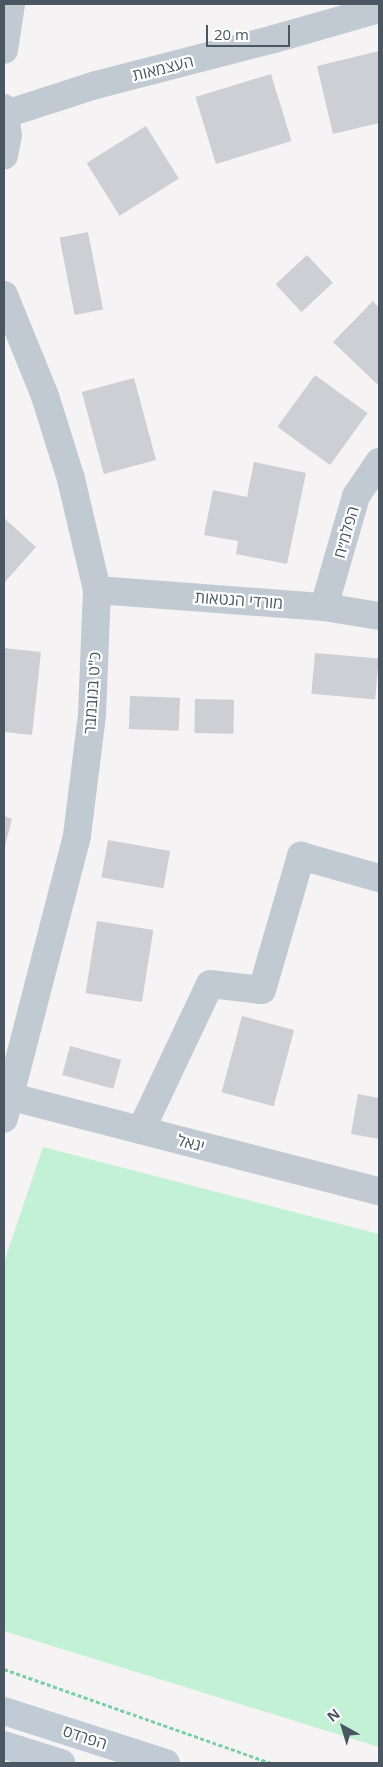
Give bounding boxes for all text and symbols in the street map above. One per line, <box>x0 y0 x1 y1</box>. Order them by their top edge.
scale bar <box>208 15 292 47</box>
text: 20 m <box>214 24 249 44</box>
street label: העצמאות <box>131 51 195 85</box>
street label: הפלמ״ח <box>329 504 363 560</box>
street label: מורדי הגטאות <box>194 587 284 613</box>
street label: כ"ט בנובמבר <box>80 651 104 735</box>
street label: יגאל <box>175 1130 207 1156</box>
north arrow <box>318 1702 368 1752</box>
text: N <box>323 1704 344 1726</box>
street label: הפרדס <box>61 1721 109 1753</box>

